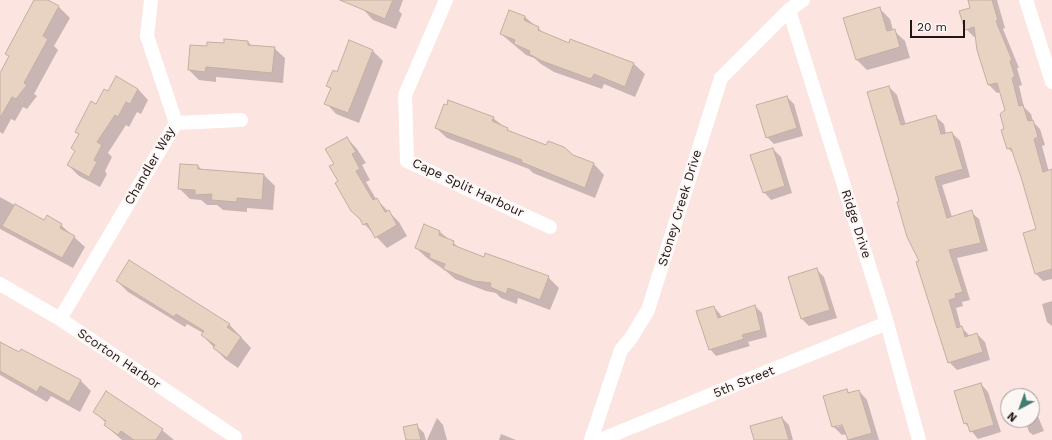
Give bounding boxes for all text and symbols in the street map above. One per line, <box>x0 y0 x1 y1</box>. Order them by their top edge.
scale bar <box>912 12 967 38</box>
text: 20 m <box>917 20 947 34</box>
street label: Chandler Way <box>121 124 179 208</box>
street label: Stoney Creek Drive <box>655 148 705 268</box>
street label: Cape Split Harbour <box>410 155 526 221</box>
street label: Ridge Drive <box>838 188 874 260</box>
street label: Scorton Harbor <box>74 325 164 393</box>
street label: 5th Street <box>711 363 777 401</box>
north arrow <box>1000 388 1040 428</box>
text: N <box>1005 409 1020 424</box>

